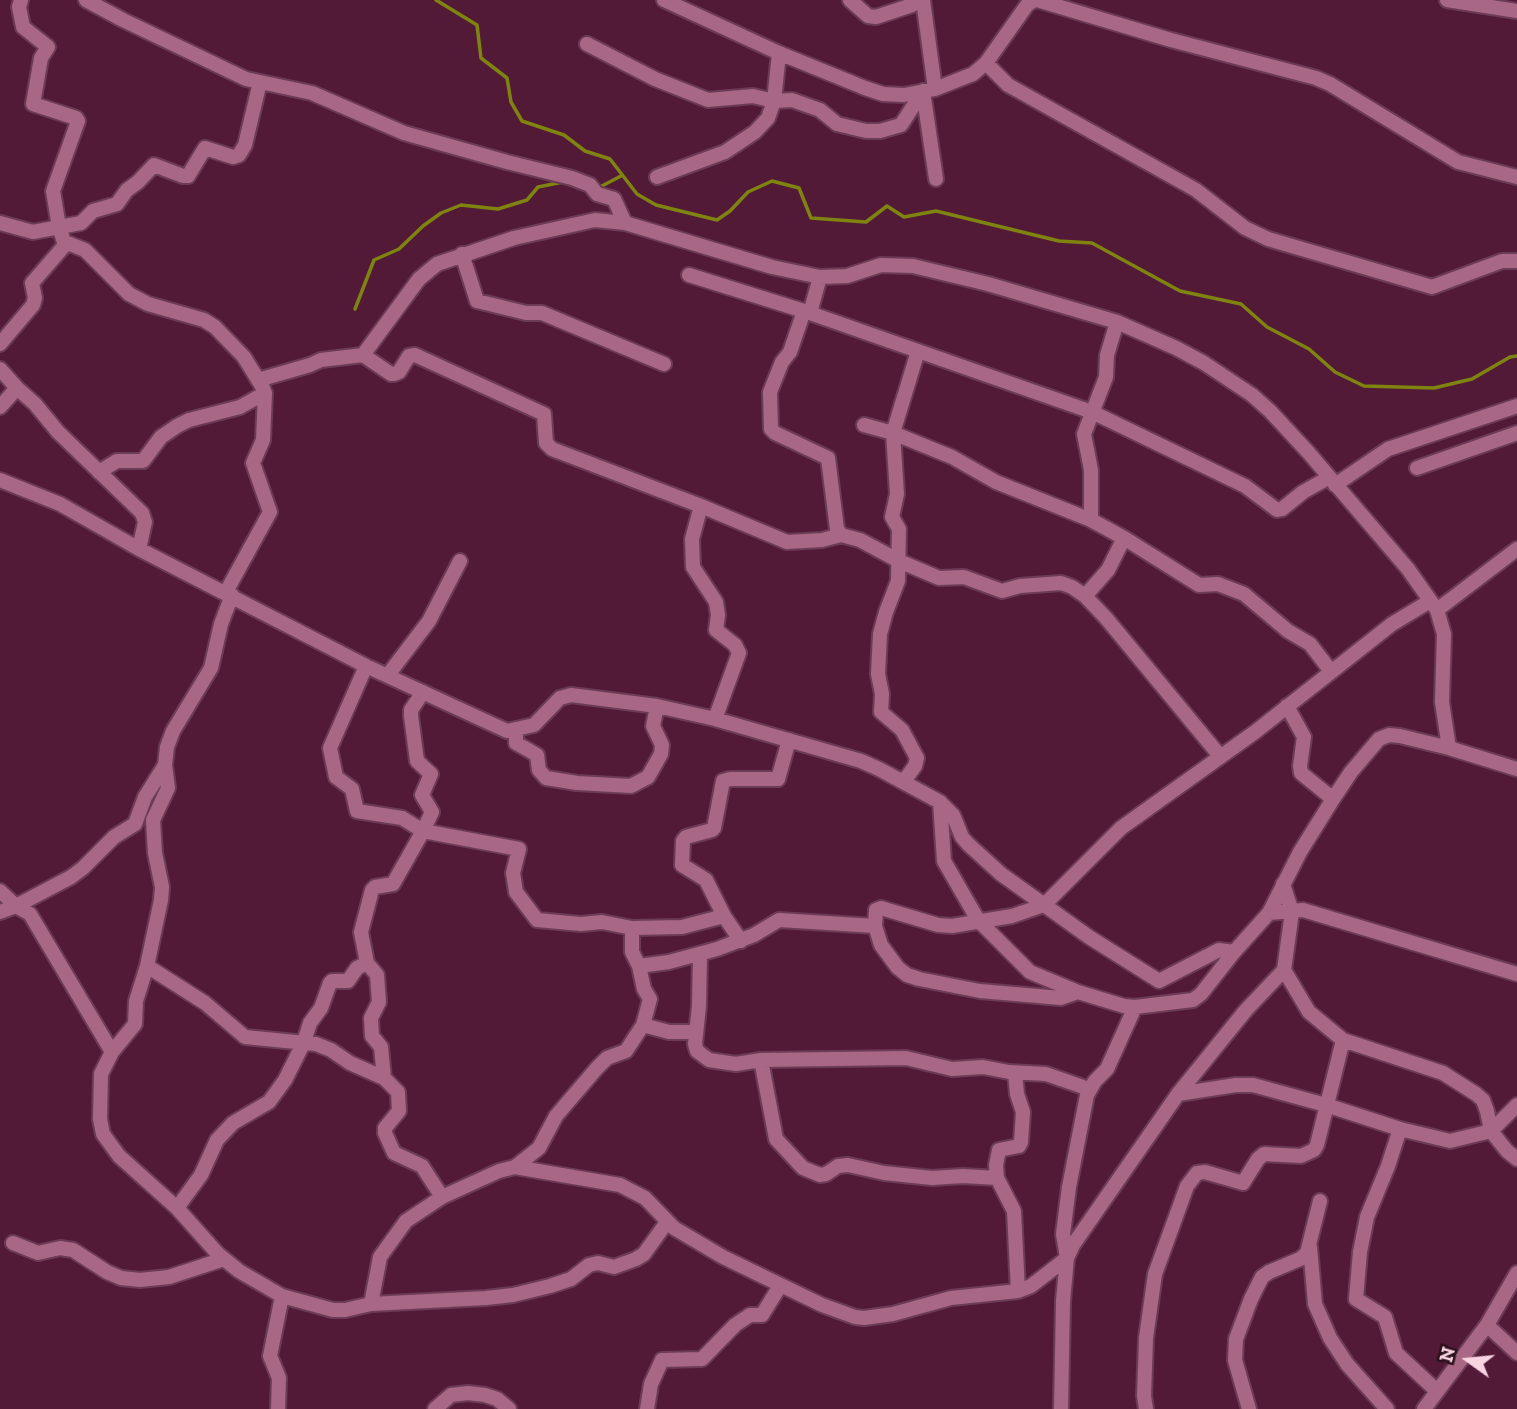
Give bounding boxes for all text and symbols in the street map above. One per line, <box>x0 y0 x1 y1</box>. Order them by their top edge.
north arrow <box>1433 1325 1503 1395</box>
text: N <box>1434 1344 1460 1364</box>

